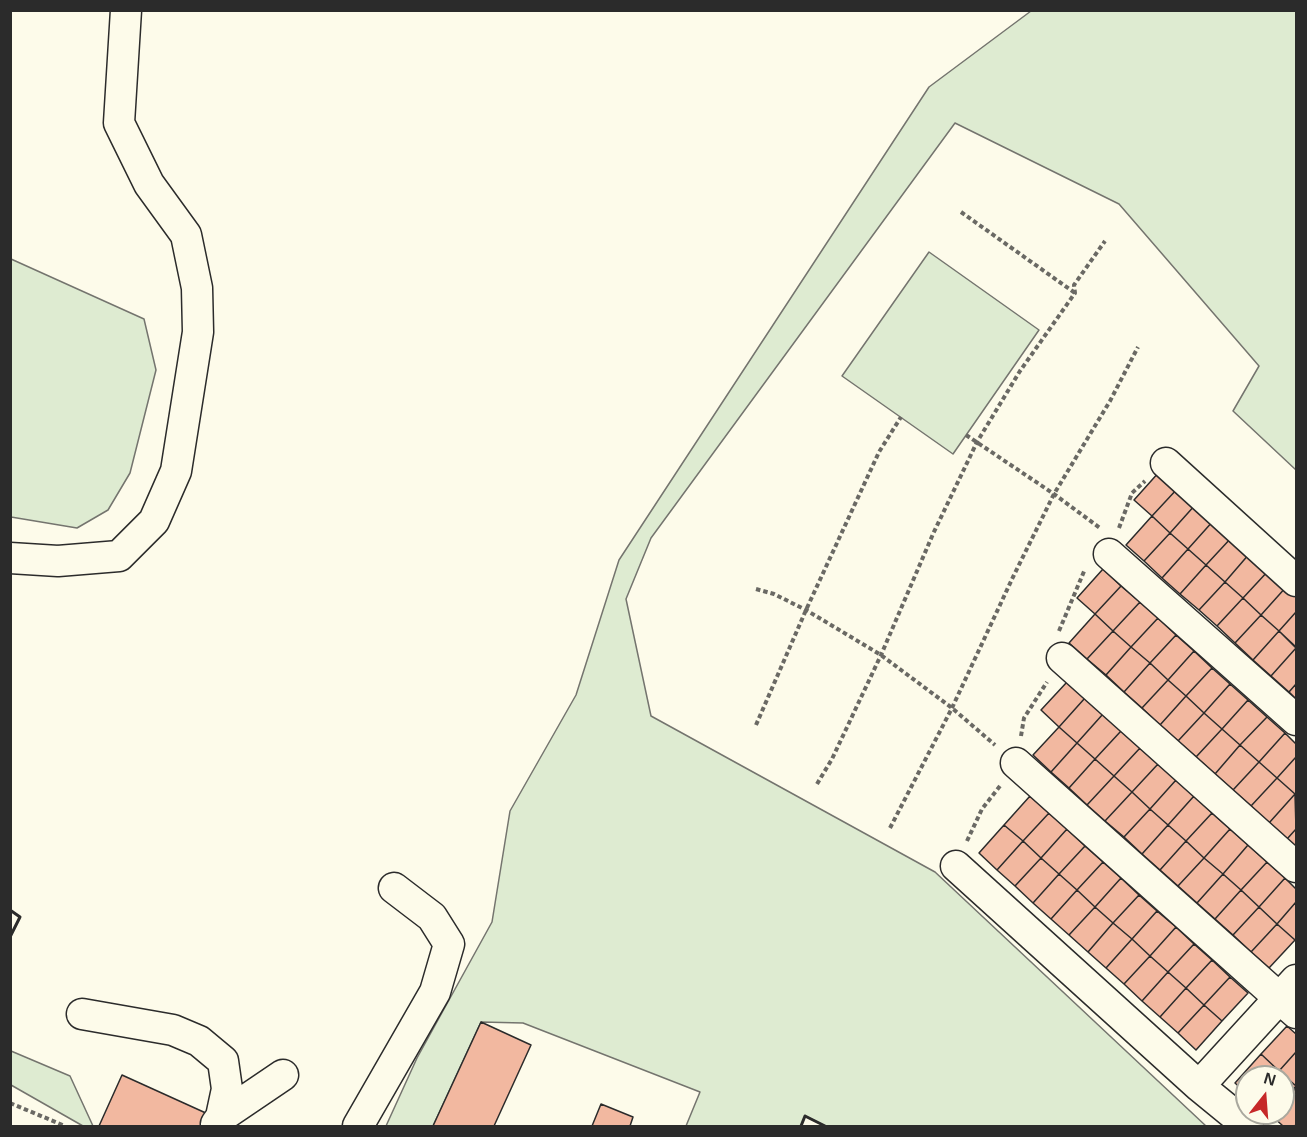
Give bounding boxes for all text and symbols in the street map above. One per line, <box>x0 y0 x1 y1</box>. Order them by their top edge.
north arrow <box>1235 1065 1295 1125</box>
text: N <box>1262 1069 1278 1089</box>

